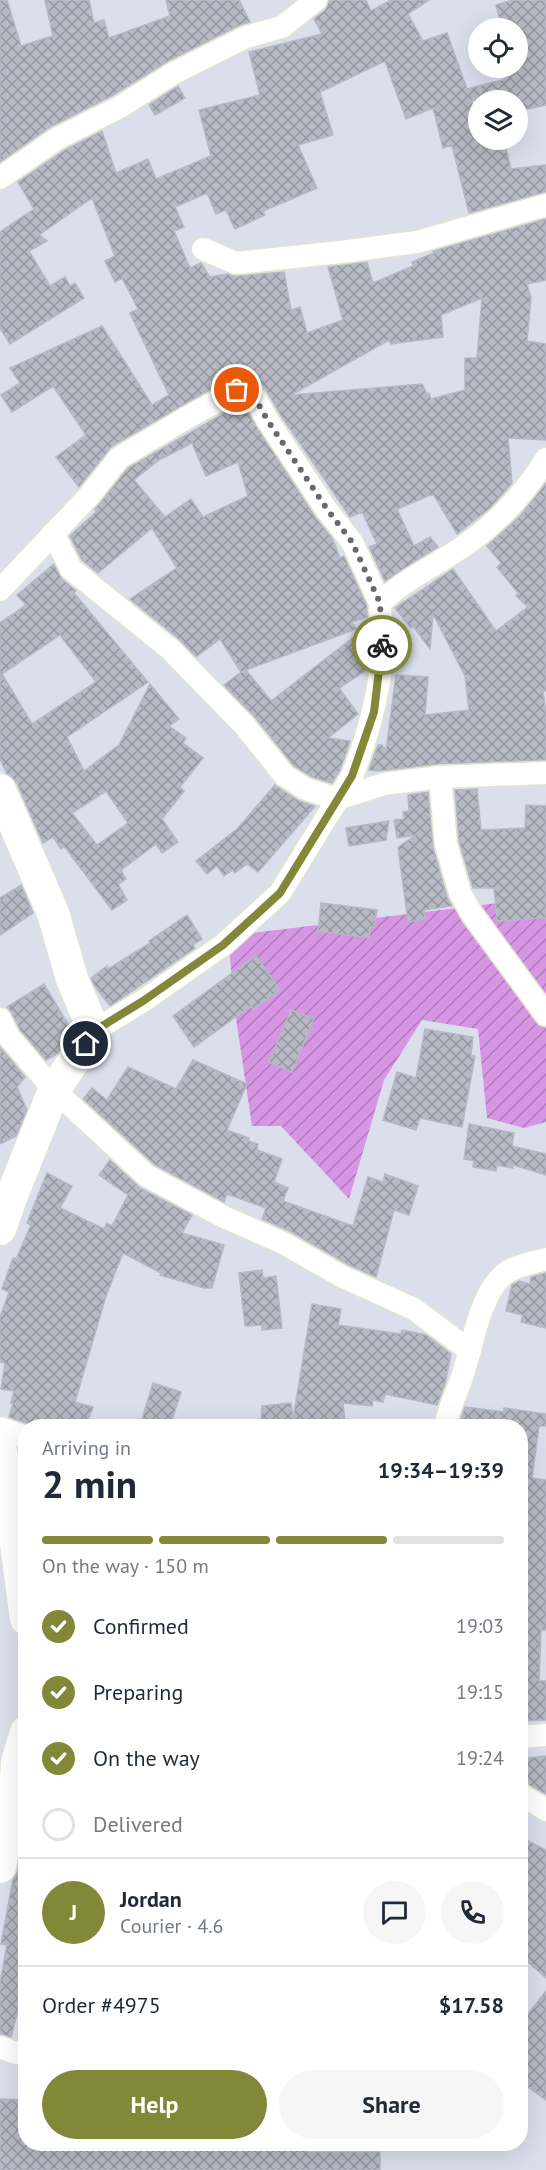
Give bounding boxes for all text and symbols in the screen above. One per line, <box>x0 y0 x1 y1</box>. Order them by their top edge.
map controls <box>468 18 528 150</box>
button: locate <box>468 18 528 78</box>
button: layers <box>468 90 528 150</box>
pin <box>211 364 262 415</box>
icon: bag <box>220 373 253 406</box>
courier <box>352 615 412 675</box>
icon: bike <box>366 629 399 662</box>
pin <box>60 1018 111 1069</box>
icon: home <box>69 1027 102 1060</box>
text: Arriving in <box>42 1435 131 1461</box>
text: 19:34–19:39 <box>378 1456 504 1484</box>
text: 2 min <box>42 1458 137 1509</box>
text: On the way · 150 m <box>42 1553 209 1579</box>
icon: check <box>42 1610 75 1643</box>
text: Confirmed <box>93 1612 189 1640</box>
text: 19:03 <box>456 1613 504 1639</box>
icon: check <box>42 1676 75 1709</box>
text: Preparing <box>93 1678 183 1706</box>
text: 19:15 <box>456 1679 504 1705</box>
icon: check <box>42 1742 75 1775</box>
text: On the way <box>93 1744 200 1772</box>
text: 19:24 <box>456 1745 504 1771</box>
text: Delivered <box>93 1810 183 1838</box>
button: chat <box>363 1881 426 1944</box>
button: phone <box>441 1881 504 1944</box>
text: Jordan <box>120 1885 182 1913</box>
text: J <box>70 1898 77 1926</box>
text: Courier · 4.6 <box>120 1913 223 1939</box>
text: Order #4975 <box>42 1991 161 2019</box>
text: $17.58 <box>439 1991 504 2019</box>
button: Help <box>42 2070 267 2139</box>
button: Share <box>279 2070 504 2139</box>

